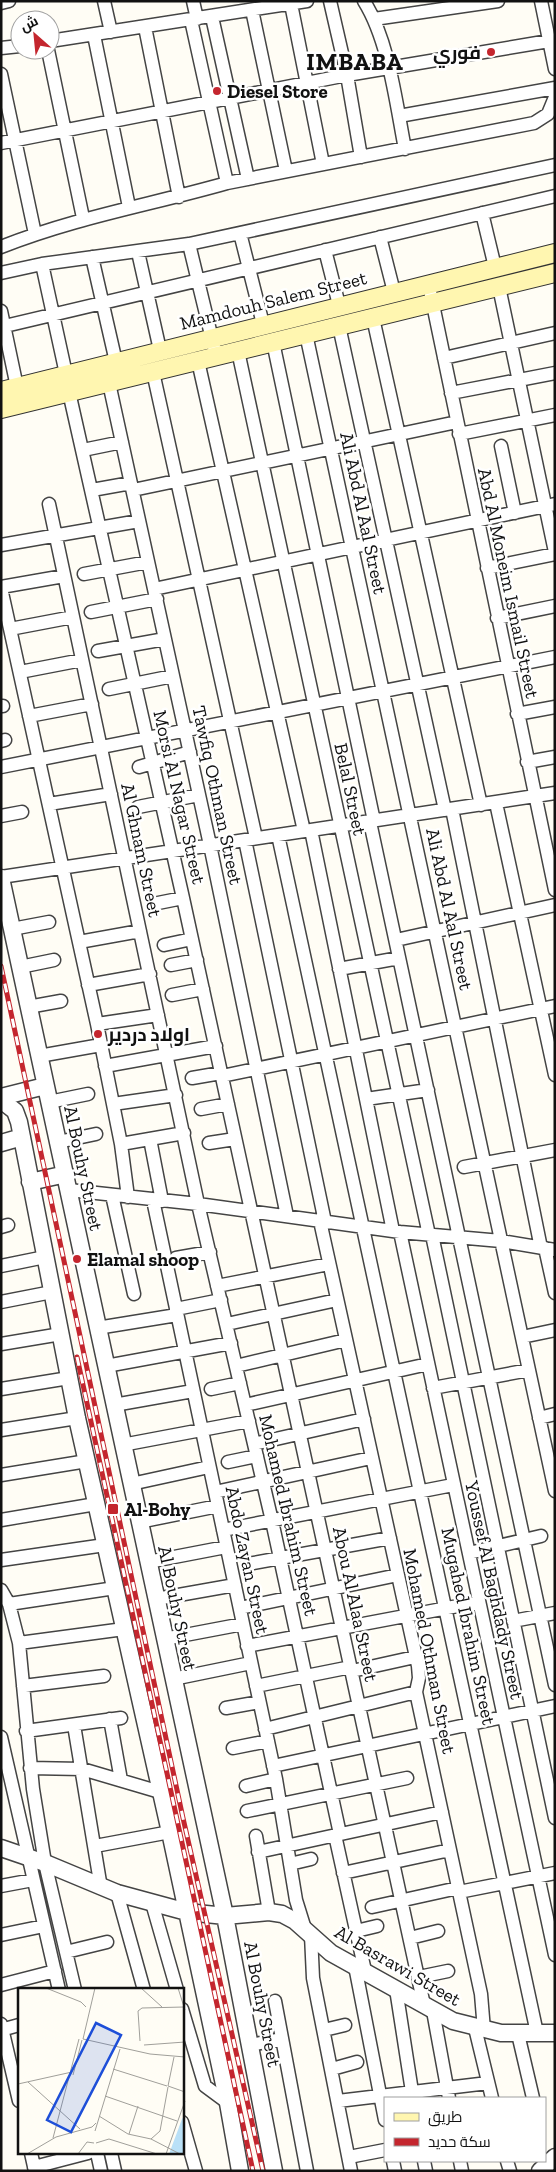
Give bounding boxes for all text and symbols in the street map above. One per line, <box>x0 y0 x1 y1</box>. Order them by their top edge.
north arrow <box>10 10 60 60</box>
text: ش <box>17 12 41 36</box>
place label: فوري <box>433 41 481 68</box>
marker: فوري <box>485 46 497 58</box>
district label: IMBABA <box>306 47 404 76</box>
place label: Diesel Store <box>227 80 328 103</box>
marker: Diesel Store <box>211 85 223 97</box>
street label: Mamdouh Salem Street <box>177 266 369 335</box>
street label: Ali Abd Al Aal Street <box>335 430 392 596</box>
street label: Abd Al Moneim Ismail Street <box>473 466 544 700</box>
street label: Tawfiq Othman Street <box>187 704 248 887</box>
street label: Morsi Al Nagar Street <box>148 708 211 886</box>
street label: Belal Street <box>329 741 372 838</box>
street label: Al Ghnam Street <box>116 781 167 919</box>
street label: Ali Abd Al Aal Street <box>421 826 478 992</box>
place label: اولاد دردير <box>107 1023 190 1046</box>
marker: اولاد دردير <box>92 1028 104 1040</box>
street label: Al Bouhy Street <box>59 1103 108 1233</box>
place label: Elamal shoop <box>87 1248 199 1271</box>
marker: Elamal shoop <box>71 1253 83 1265</box>
street label: Mohamed Ibrahim Street <box>254 1412 323 1618</box>
street label: Youssef Al Baghdady Street <box>460 1478 529 1701</box>
street label: Abdo Zayan Street <box>221 1484 274 1636</box>
place label: Al-Bohy <box>124 1498 190 1521</box>
marker: Al-Bohy <box>106 1502 120 1516</box>
street label: Abou Al Alaa Street <box>328 1525 383 1684</box>
street label: Mugahed Ibrahim Street <box>436 1525 501 1727</box>
street label: Al Bouhy Street <box>153 1543 202 1673</box>
street label: Mohamed Othman Street <box>398 1547 461 1756</box>
street label: Al Basrawi Street <box>331 1920 465 2011</box>
street label: Al Bouhy Street <box>239 1939 286 2069</box>
inset map <box>18 1988 184 2154</box>
legend <box>384 2097 546 2162</box>
text: طريق <box>428 2108 462 2127</box>
text: سكة حديد <box>428 2133 491 2151</box>

